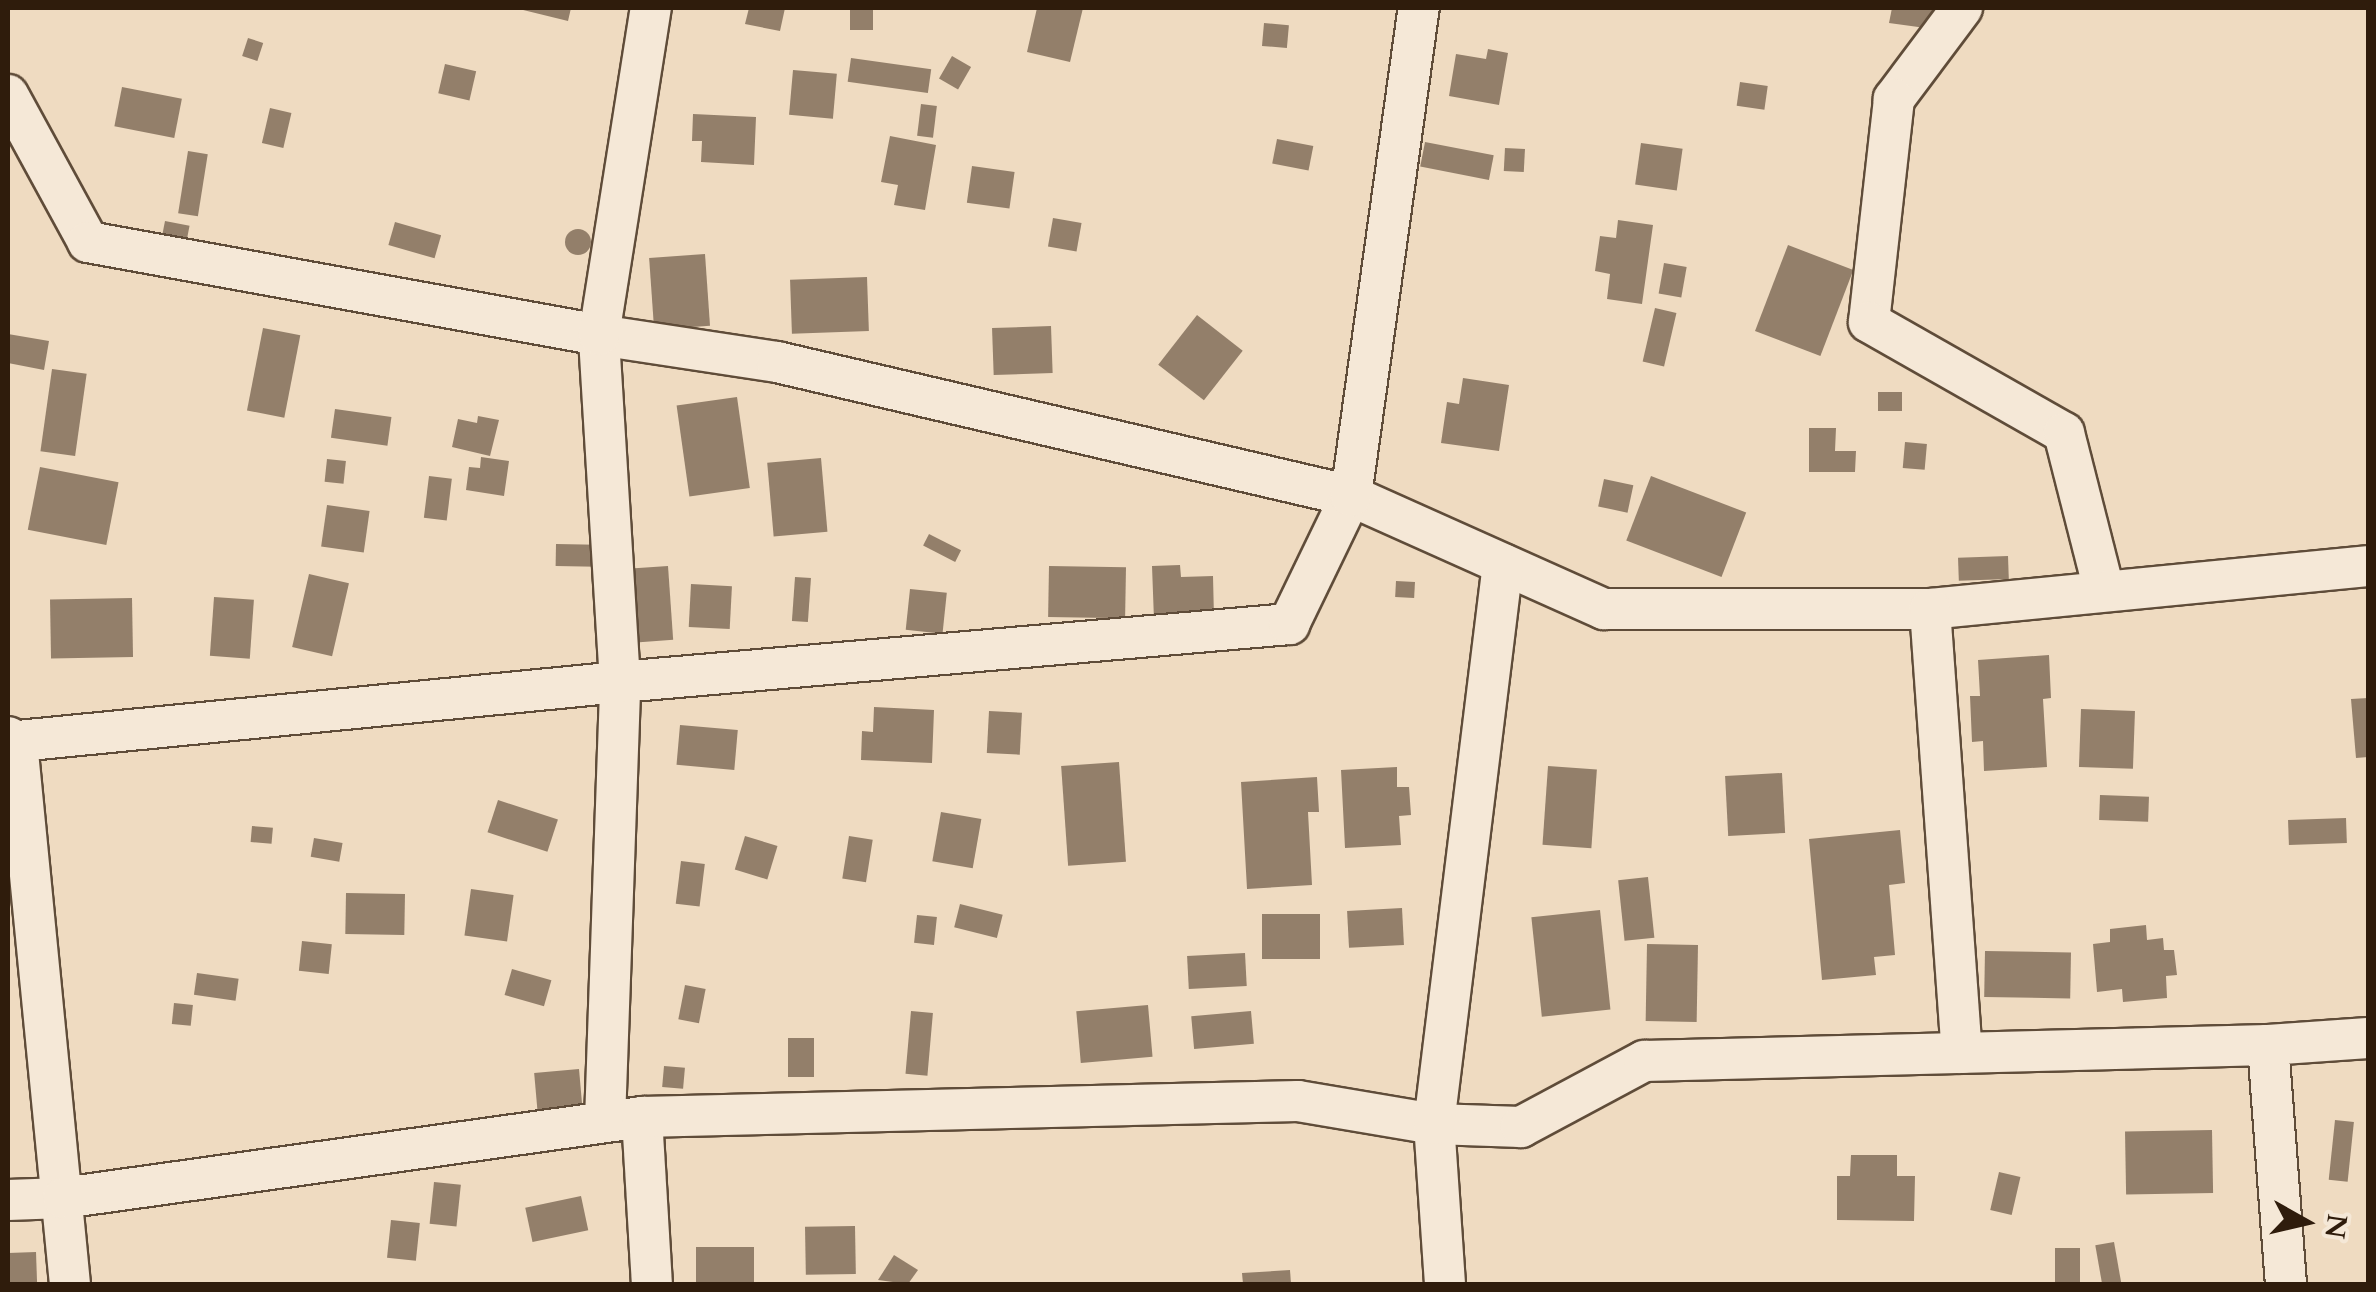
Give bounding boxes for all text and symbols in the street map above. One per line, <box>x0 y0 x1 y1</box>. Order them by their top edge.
north arrow <box>2256 1172 2356 1272</box>
text: N <box>2315 1211 2356 1241</box>

